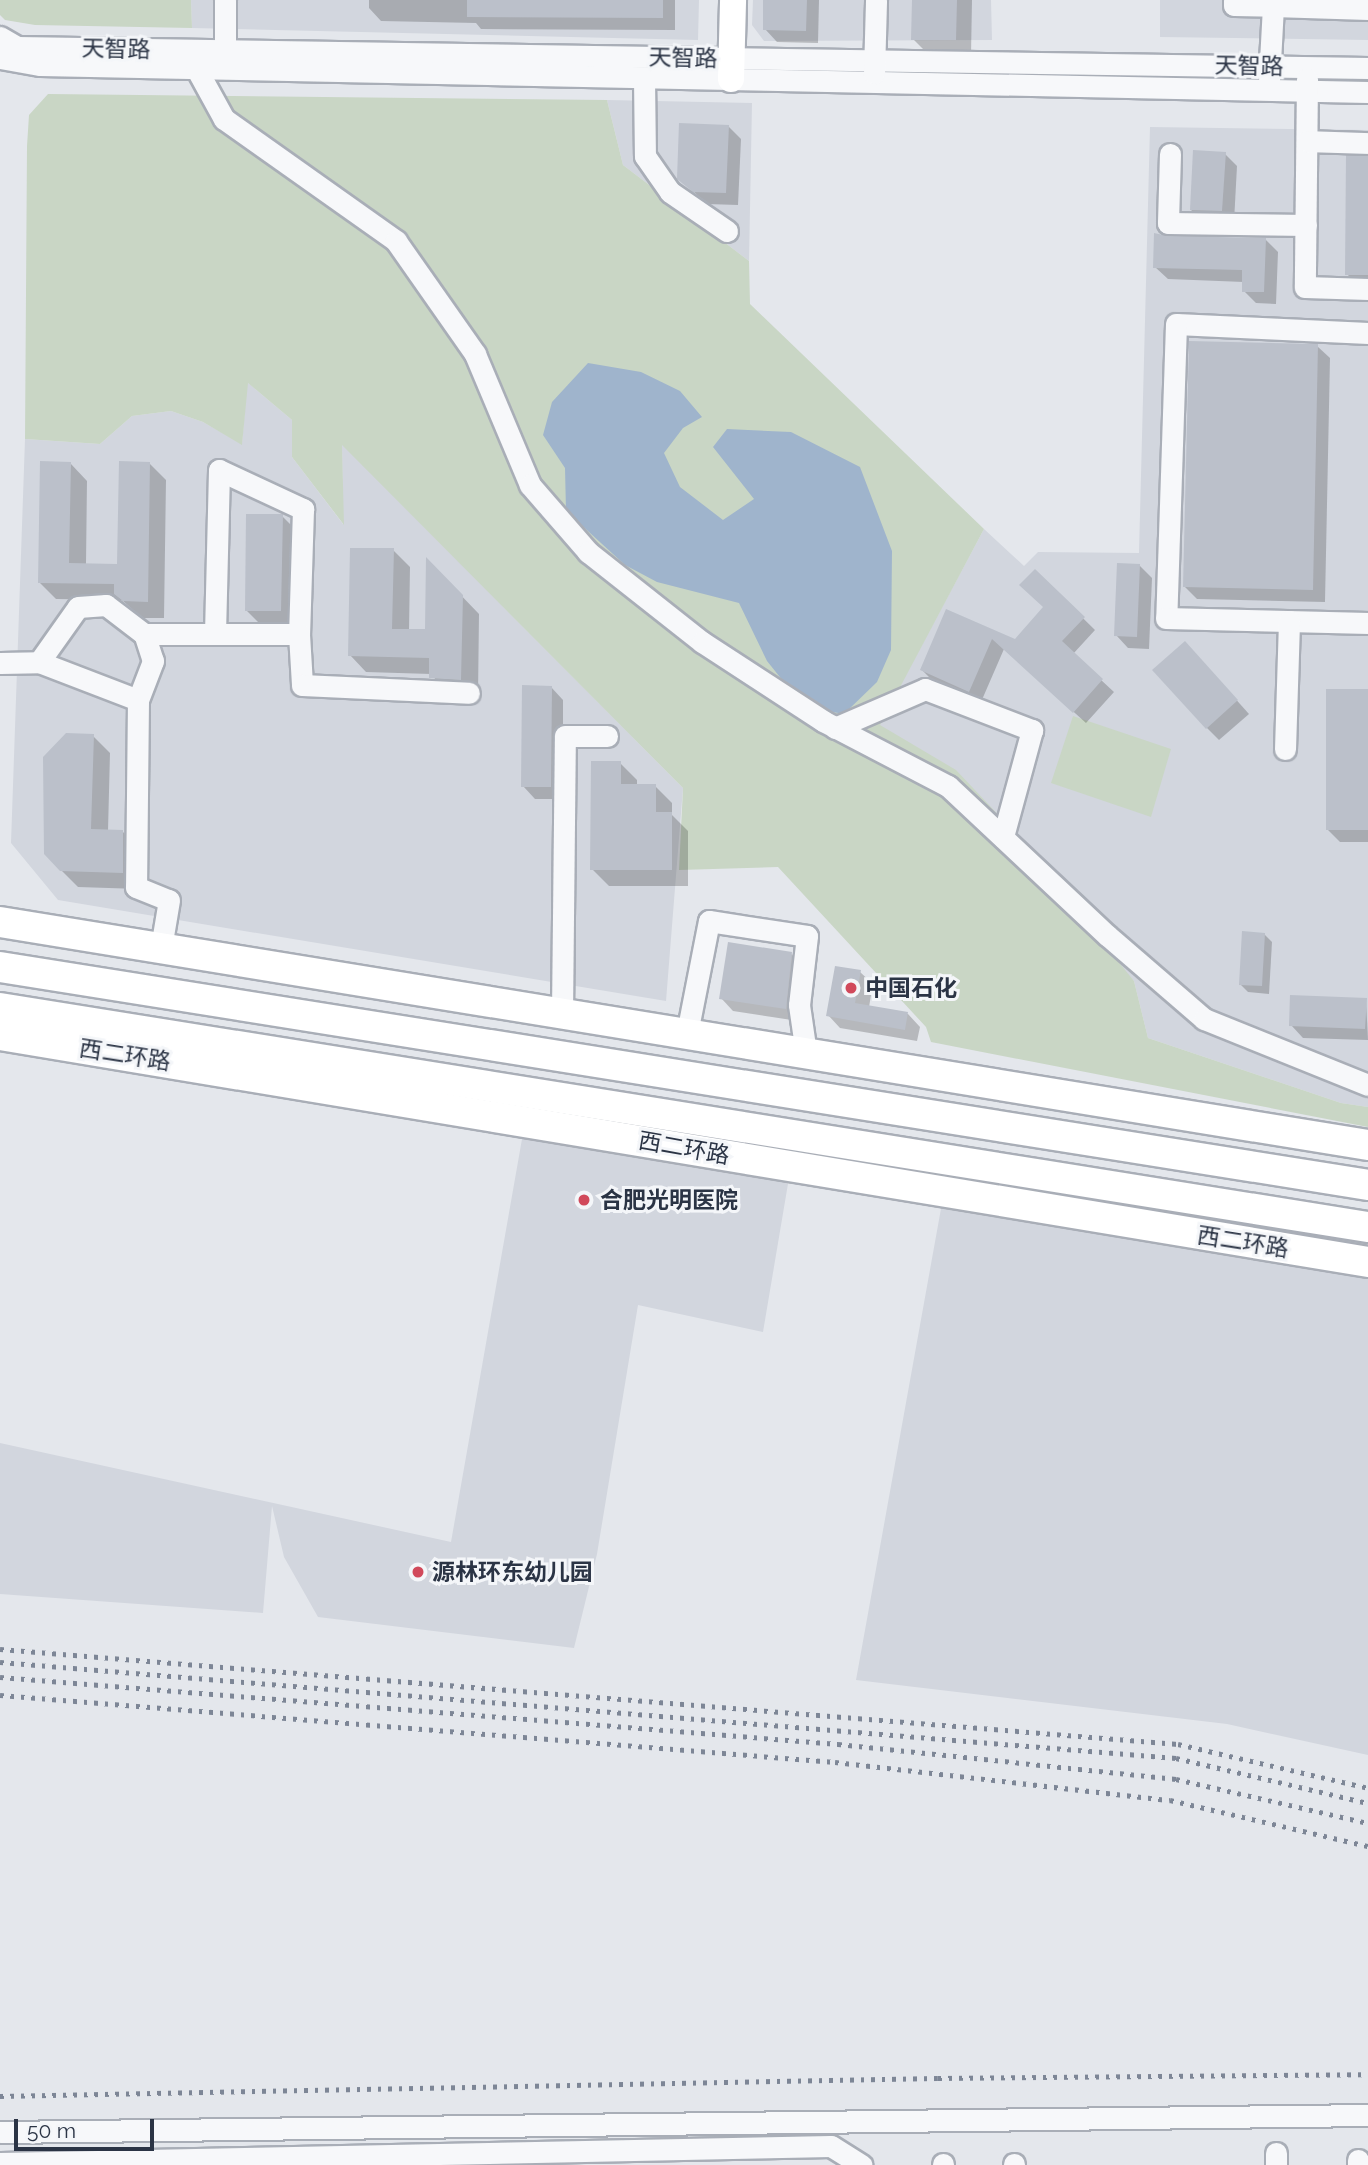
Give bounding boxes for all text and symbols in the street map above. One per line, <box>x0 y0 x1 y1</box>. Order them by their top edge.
street label: 天智路 <box>81 35 151 63</box>
street label: 天智路 <box>648 44 718 72</box>
street label: 天智路 <box>1214 52 1284 80</box>
place label: 中国石化 <box>865 974 957 1002</box>
marker: 中国石化 <box>843 980 859 996</box>
street label: 西二环路 <box>77 1034 173 1076</box>
street label: 西二环路 <box>636 1126 732 1170</box>
place label: 合肥光明医院 <box>600 1186 738 1214</box>
marker: 合肥光明医院 <box>574 1190 594 1210</box>
street label: 西二环路 <box>1195 1221 1291 1263</box>
place label: 源林环东幼儿园 <box>432 1558 593 1586</box>
marker: 源林环东幼儿园 <box>410 1564 426 1580</box>
scale bar <box>18 2106 158 2150</box>
text: 50 m <box>27 2118 76 2143</box>

